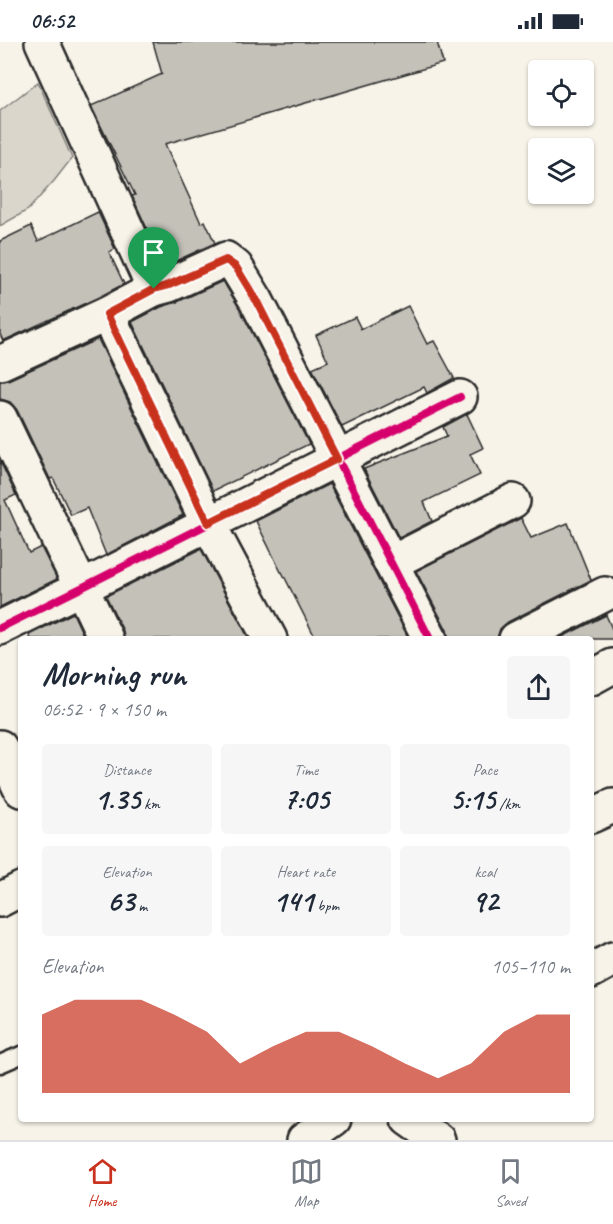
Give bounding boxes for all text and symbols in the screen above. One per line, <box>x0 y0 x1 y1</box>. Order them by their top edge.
text: 06:52 <box>30 7 74 35</box>
map controls <box>528 60 594 204</box>
button: locate <box>528 60 594 126</box>
button: layers <box>528 138 594 204</box>
pin <box>128 227 179 289</box>
icon: arrive <box>137 236 170 269</box>
text: Morning run <box>42 653 186 695</box>
button: share <box>507 656 570 719</box>
text: 06:52 · 9 × 150 m <box>42 697 166 722</box>
text: Distance <box>103 760 151 780</box>
text: Time <box>294 760 318 780</box>
text: Pace <box>473 760 497 780</box>
text: 1.35 <box>94 780 140 818</box>
text: 7:05 <box>283 780 329 818</box>
text: 5:15 <box>450 780 495 818</box>
text: km <box>140 794 160 814</box>
text: /km <box>495 794 520 814</box>
text: Elevation <box>102 862 152 882</box>
text: Heart rate <box>277 862 335 882</box>
text: kcal <box>474 862 496 882</box>
text: 63 <box>107 882 134 920</box>
text: 141 <box>273 882 313 920</box>
text: 92 <box>472 882 498 920</box>
text: m <box>134 896 147 916</box>
text: bpm <box>313 896 339 916</box>
text: Elevation <box>42 954 104 979</box>
text: 105–110 m <box>491 954 570 979</box>
tab: Home <box>86 1155 119 1211</box>
tab: Map <box>290 1155 323 1211</box>
tab: Saved <box>494 1155 527 1211</box>

